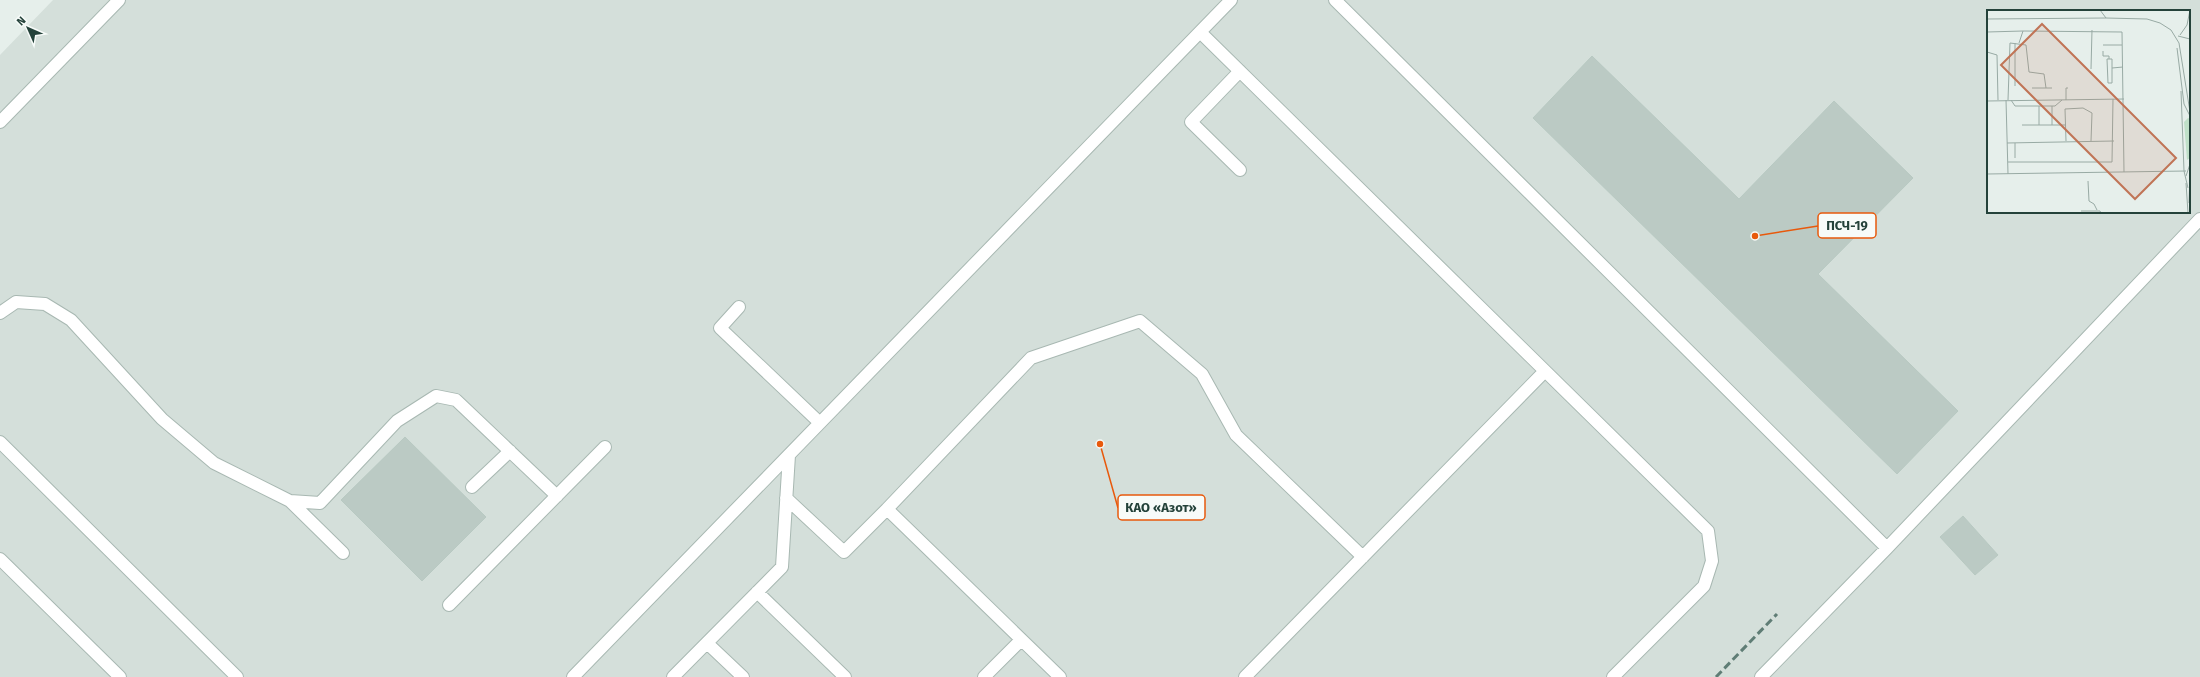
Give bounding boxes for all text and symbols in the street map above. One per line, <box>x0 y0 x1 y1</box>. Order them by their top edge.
north arrow <box>8 8 48 48</box>
inset map <box>1987 10 2190 213</box>
text: N <box>14 14 28 28</box>
callout: ПСЧ-19 <box>1818 213 1876 238</box>
text: ПСЧ-19 <box>1826 218 1868 233</box>
callout: КАО «Азот» <box>1118 495 1205 520</box>
text: КАО «Азот» <box>1125 500 1197 515</box>

